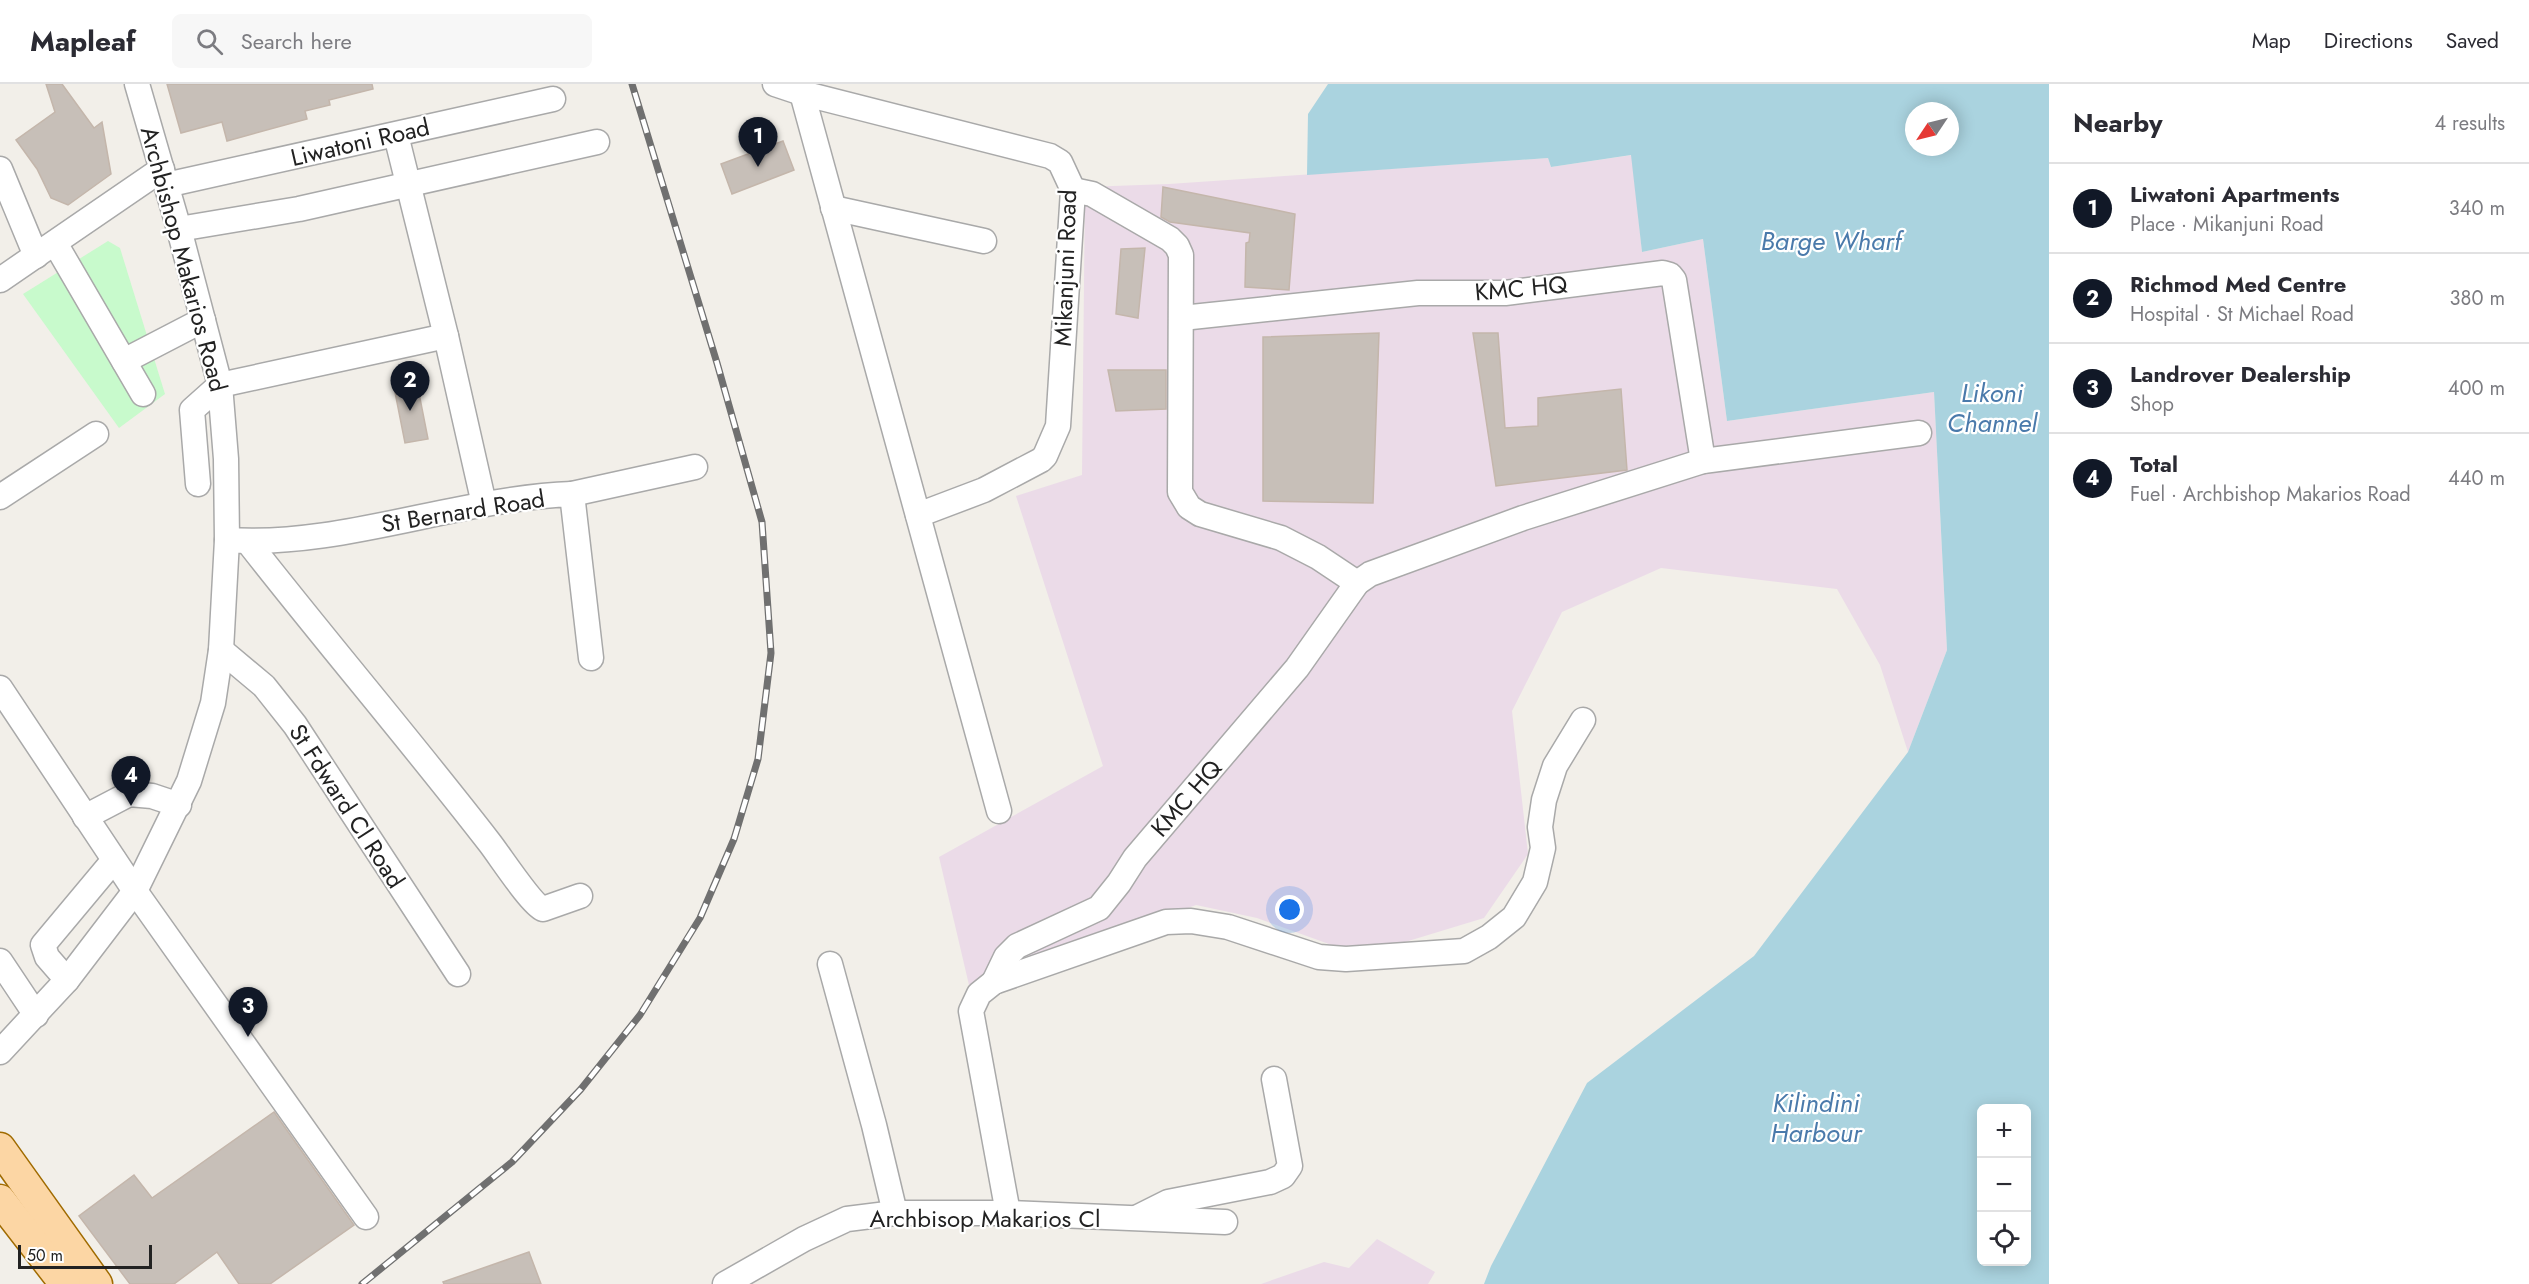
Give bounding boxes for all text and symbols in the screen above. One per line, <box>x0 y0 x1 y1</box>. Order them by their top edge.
search box <box>172 14 592 68</box>
text: Mapleaf <box>30 21 136 62</box>
icon: search <box>193 25 226 58</box>
text: Search here <box>241 25 352 57</box>
text: Map <box>2252 26 2291 56</box>
text: Directions <box>2324 26 2413 56</box>
text: Saved <box>2446 26 2499 56</box>
north arrow <box>1905 102 1959 156</box>
text: Nearby <box>2073 104 2162 142</box>
street label: Liwatoni Road <box>287 109 433 175</box>
text: 4 results <box>2434 109 2505 138</box>
pin: 1 <box>738 118 777 167</box>
street label: Archbishop Makarios Road <box>132 122 236 396</box>
text: Liwatoni Apartments <box>2130 178 2340 210</box>
street label: Mikanjuni Road <box>1045 189 1085 347</box>
text: 1 <box>2087 194 2098 223</box>
text: 340 m <box>2449 194 2505 223</box>
text: Place · Mikanjuni Road <box>2130 210 2324 239</box>
water label: Barge Wharf <box>1761 222 1905 260</box>
street label: KMC HQ <box>1473 267 1569 309</box>
text: Richmod Med Centre <box>2130 268 2346 300</box>
text: 2 <box>2086 284 2099 313</box>
text: 380 m <box>2450 284 2505 313</box>
text: Hospital · St Michael Road <box>2130 300 2354 329</box>
text: Landrover Dealership <box>2130 358 2351 390</box>
pin: 2 <box>390 362 430 411</box>
water label: Likoni Channel <box>1947 374 2038 442</box>
text: 3 <box>2086 374 2099 403</box>
text: 400 m <box>2448 374 2505 403</box>
text: Shop <box>2130 390 2174 419</box>
text: Total <box>2130 448 2178 480</box>
text: 4 <box>2086 464 2099 493</box>
text: 440 m <box>2448 464 2505 493</box>
text: Fuel · Archbishop Makarios Road <box>2130 480 2411 509</box>
street label: St Bernard Road <box>379 481 547 541</box>
street label: St Fdward Cl Road <box>281 717 413 895</box>
street label: KMC HQ <box>1142 751 1230 844</box>
pin: 4 <box>112 756 150 806</box>
your location <box>1275 895 1304 924</box>
pin: 3 <box>228 988 268 1037</box>
water label: Kilindini Harbour <box>1770 1084 1863 1152</box>
map controls <box>1977 1104 2031 1266</box>
button: + <box>1977 1104 2031 1158</box>
button: − <box>1977 1158 2031 1212</box>
street label: Archbisop Makarios Cl <box>870 1201 1100 1236</box>
button: locate <box>1977 1212 2031 1266</box>
scale bar <box>18 1242 152 1270</box>
text: 50 m <box>27 1244 63 1267</box>

